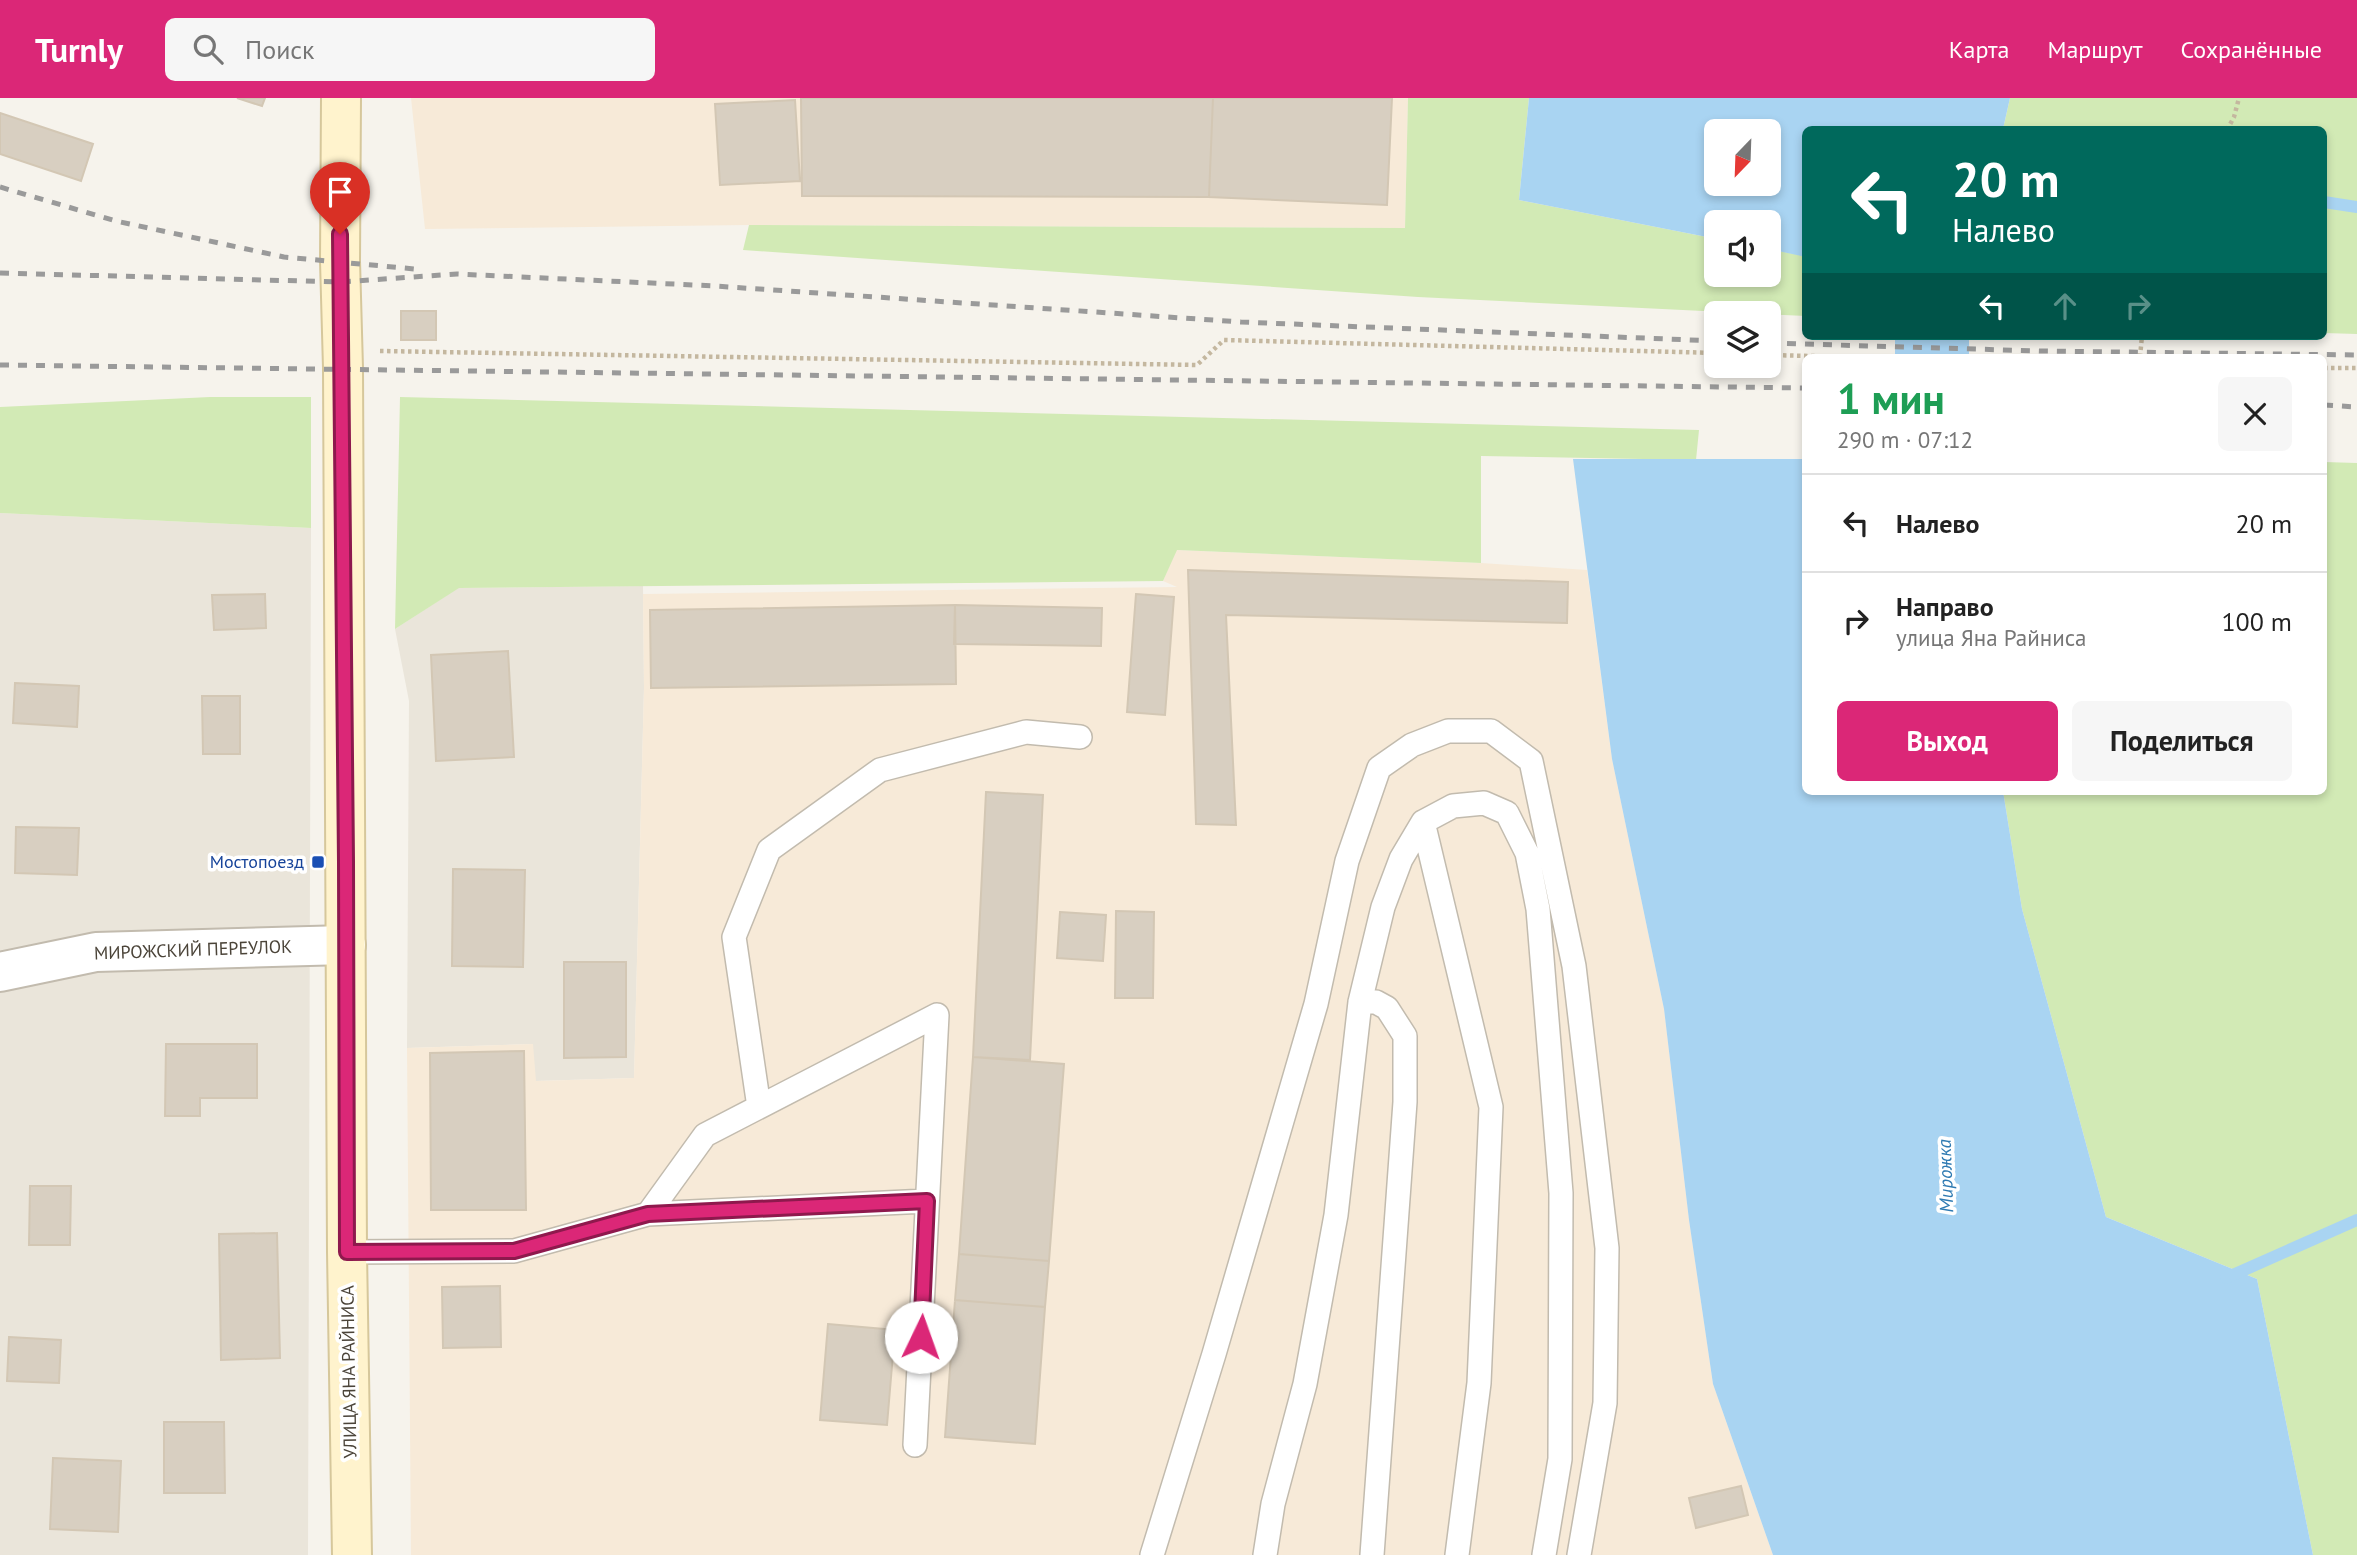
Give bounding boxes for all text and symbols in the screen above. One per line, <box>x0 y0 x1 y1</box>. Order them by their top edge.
search box <box>165 18 655 81</box>
text: Turnly <box>35 28 123 71</box>
icon: search <box>189 30 227 68</box>
text: Поиск <box>245 33 315 66</box>
text: Карта <box>1949 34 2009 65</box>
text: Маршрут <box>2047 34 2142 65</box>
text: Сохранённые <box>2180 34 2322 65</box>
north arrow <box>1704 119 1782 196</box>
map controls <box>1704 119 1781 378</box>
text: 20 m <box>1952 147 2059 211</box>
icon: left <box>1837 154 1928 245</box>
pin <box>310 162 370 234</box>
icon: arrive <box>321 173 359 211</box>
text: Налево <box>1952 209 2055 251</box>
button: sound <box>1704 210 1781 287</box>
icon: left <box>1973 287 2011 325</box>
icon: ahead <box>2046 287 2084 325</box>
icon: right <box>2119 287 2157 325</box>
button: layers <box>1704 301 1781 378</box>
text: 1 мин <box>1837 371 1945 426</box>
button: close <box>2218 377 2292 451</box>
text: 290 m · 07:12 <box>1837 425 1973 454</box>
icon: left <box>1837 504 1875 542</box>
text: Налево <box>1896 507 1980 540</box>
text: 20 m <box>2236 507 2292 540</box>
text: Направо <box>1896 590 1994 623</box>
icon: right <box>1837 602 1875 640</box>
text: 100 m <box>2221 605 2292 638</box>
text: улица Яна Райниса <box>1896 623 2087 652</box>
button: Выход <box>1837 701 2058 781</box>
button: Поделиться <box>2072 701 2292 781</box>
place label: Мостопоезд <box>210 850 304 873</box>
marker: Мостопоезд <box>310 854 326 870</box>
street label: МИРОЖСКИЙ ПЕРЕУЛОК <box>94 935 292 964</box>
water label: Мирожка <box>1932 1138 1958 1213</box>
street label: УЛИЦА ЯНА РАЙНИСА <box>335 1285 362 1459</box>
position arrow <box>884 1300 958 1374</box>

